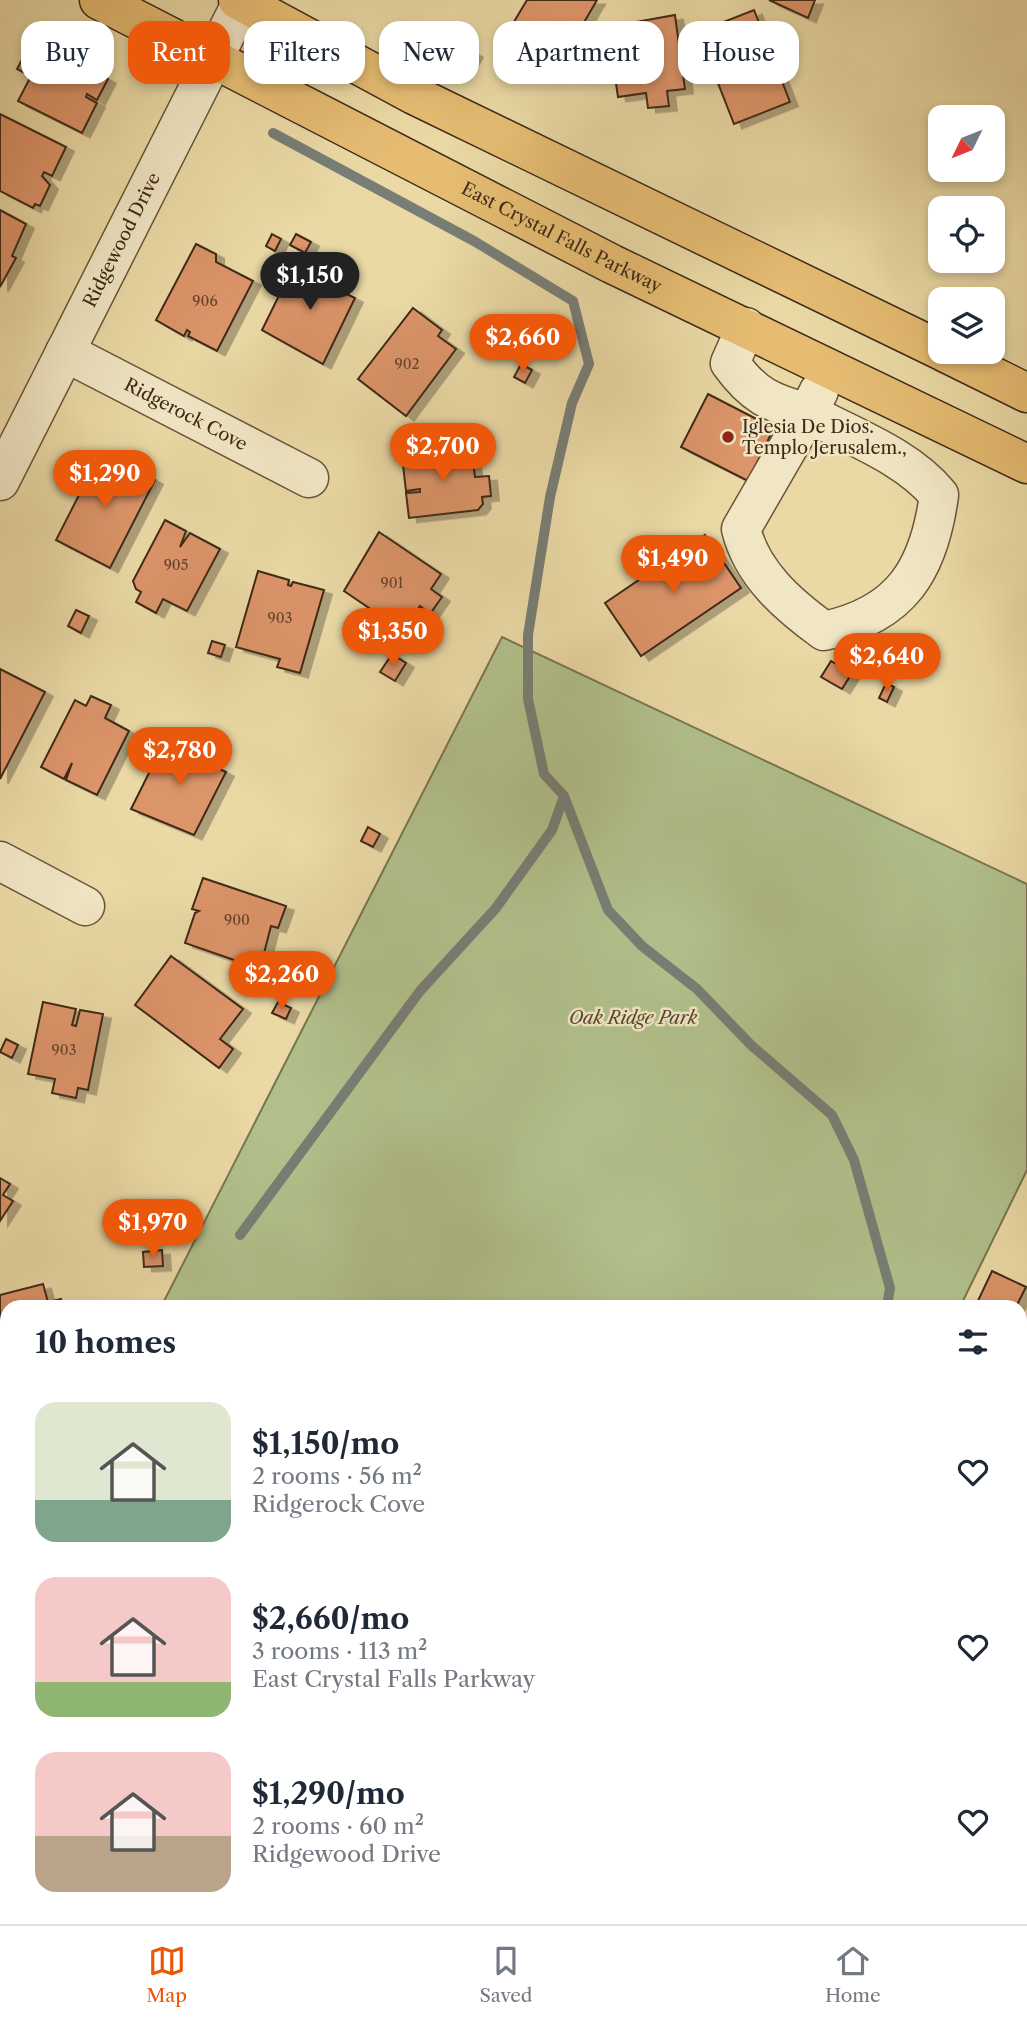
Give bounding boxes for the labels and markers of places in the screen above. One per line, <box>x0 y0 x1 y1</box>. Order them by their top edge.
pin: $1,150 <box>253 252 367 312</box>
pin: $2,660 <box>466 314 580 374</box>
place label: Iglesia De Dios. Templo Jerusalem., <box>742 416 907 459</box>
pin: $2,700 <box>386 424 500 483</box>
marker: Iglesia De Dios. Templo Jerusalem., <box>720 429 736 445</box>
pin: $1,290 <box>48 450 162 510</box>
pin: $1,490 <box>616 536 730 595</box>
pin: $1,350 <box>336 608 450 668</box>
pin: $2,640 <box>830 634 944 693</box>
pin: $2,780 <box>123 728 237 787</box>
pin: $2,260 <box>225 951 339 1011</box>
pin: $1,970 <box>96 1200 210 1259</box>

